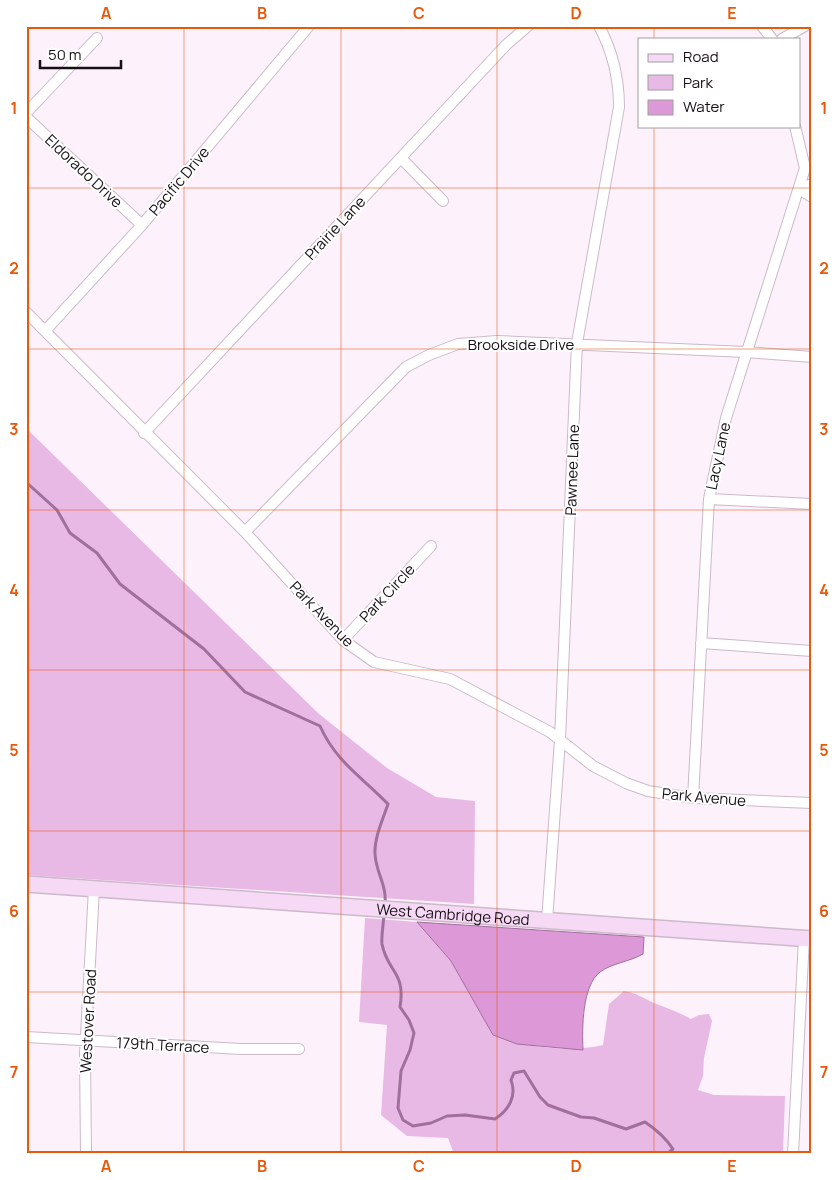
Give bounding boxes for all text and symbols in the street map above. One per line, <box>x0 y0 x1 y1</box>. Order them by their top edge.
text: A <box>101 2 112 24</box>
text: B <box>257 2 267 24</box>
text: C <box>413 2 425 24</box>
text: D <box>570 2 582 24</box>
text: E <box>727 2 737 24</box>
scale bar <box>40 38 121 70</box>
legend <box>638 38 800 128</box>
text: 50 m <box>48 44 82 65</box>
text: Road <box>683 46 719 67</box>
text: Park <box>683 72 713 93</box>
text: Water <box>683 96 725 117</box>
text: 1 <box>10 97 18 119</box>
text: 1 <box>820 97 828 119</box>
street label: Eldorado Drive <box>41 130 128 213</box>
street label: Pacific Drive <box>144 142 214 220</box>
street label: Prairie Lane <box>300 191 370 265</box>
text: 2 <box>9 257 19 279</box>
text: 2 <box>819 257 829 279</box>
street label: Brookside Drive <box>468 334 575 355</box>
text: 3 <box>9 418 19 440</box>
text: 3 <box>819 418 829 440</box>
street label: Lacy Lane <box>701 420 735 492</box>
street label: Pawnee Lane <box>560 424 584 516</box>
street label: Park Circle <box>355 559 420 627</box>
street label: Park Avenue <box>285 576 359 652</box>
text: 4 <box>9 579 19 601</box>
text: 4 <box>819 579 829 601</box>
text: 5 <box>9 739 19 761</box>
text: 5 <box>819 739 829 761</box>
street label: Park Avenue <box>661 783 747 811</box>
street label: West Cambridge Road <box>376 898 530 930</box>
text: 6 <box>9 900 19 922</box>
text: 6 <box>819 900 829 922</box>
street label: Westover Road <box>75 968 101 1074</box>
street label: 179th Terrace <box>116 1032 210 1058</box>
text: 7 <box>10 1061 18 1083</box>
text: 7 <box>820 1061 828 1083</box>
text: A <box>101 1155 112 1177</box>
text: B <box>257 1155 267 1177</box>
text: C <box>413 1155 425 1177</box>
text: D <box>570 1155 582 1177</box>
text: E <box>727 1155 737 1177</box>

